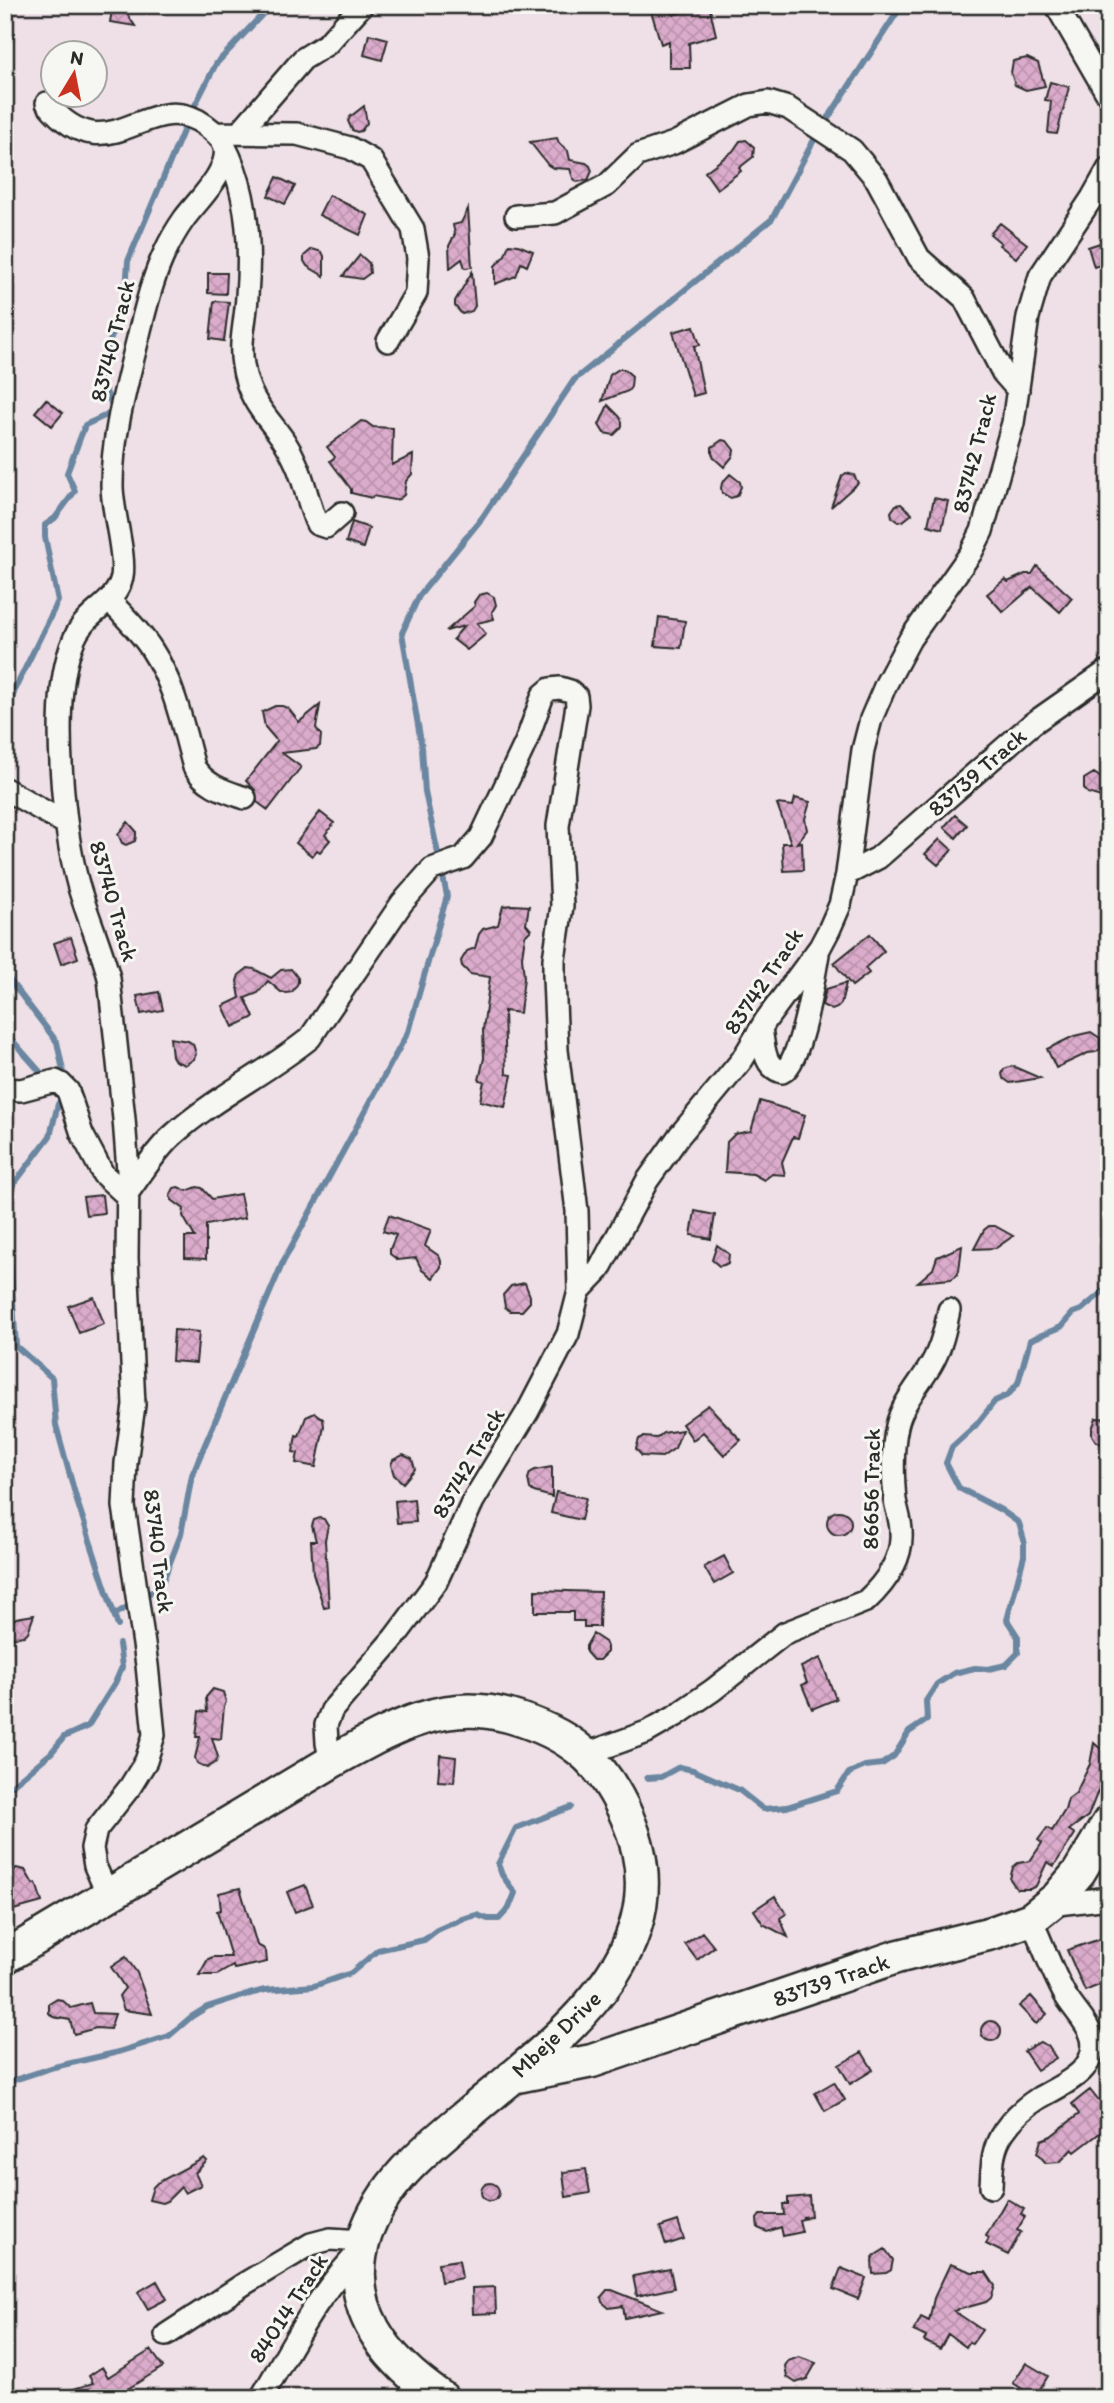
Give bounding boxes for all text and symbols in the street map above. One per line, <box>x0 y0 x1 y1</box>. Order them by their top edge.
north arrow <box>38 38 108 108</box>
text: N <box>69 45 85 70</box>
street label: 83740 Track <box>83 277 141 405</box>
street label: 83742 Track <box>946 390 1002 516</box>
street label: 83739 Track <box>922 722 1032 822</box>
street label: 83740 Track <box>83 837 145 965</box>
street label: 83742 Track <box>717 922 809 1040</box>
street label: 83742 Track <box>425 1403 511 1523</box>
street label: 86656 Track <box>856 1428 886 1550</box>
street label: 83740 Track <box>138 1488 180 1615</box>
street label: 83739 Track <box>769 1947 893 2013</box>
street label: Mbeje Drive <box>505 1984 607 2084</box>
street label: 84014 Track <box>242 2248 334 2368</box>

